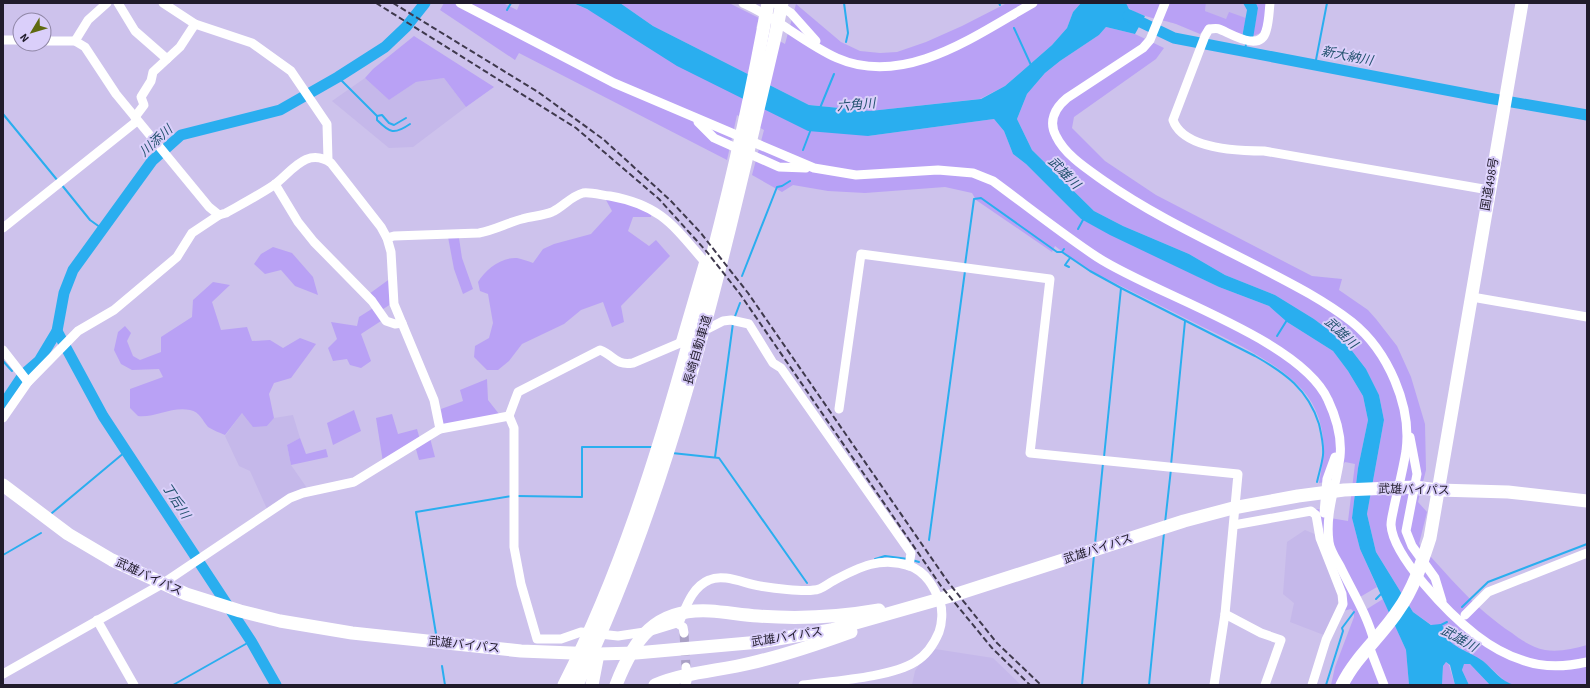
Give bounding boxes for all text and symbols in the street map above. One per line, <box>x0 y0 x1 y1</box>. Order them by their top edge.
north arrow <box>12 12 52 52</box>
text: N <box>16 30 33 45</box>
water label: 新大納川 <box>1320 42 1376 70</box>
water label: 六角川 <box>836 94 878 116</box>
water label: 川添川 <box>135 120 178 161</box>
water label: 武雄川 <box>1044 153 1086 195</box>
street label: 国道498号 <box>1477 156 1503 212</box>
street label: 長崎自動車道 <box>680 313 716 387</box>
water label: 武雄川 <box>1321 313 1363 354</box>
water label: 丁后川 <box>158 480 195 524</box>
street label: 武雄バイパス <box>1378 481 1450 499</box>
street label: 武雄バイパス <box>1061 530 1135 568</box>
street label: 武雄バイパス <box>113 554 185 600</box>
water label: 武雄川 <box>1438 622 1482 657</box>
street label: 武雄バイパス <box>750 623 824 651</box>
street label: 武雄バイパス <box>427 633 501 657</box>

